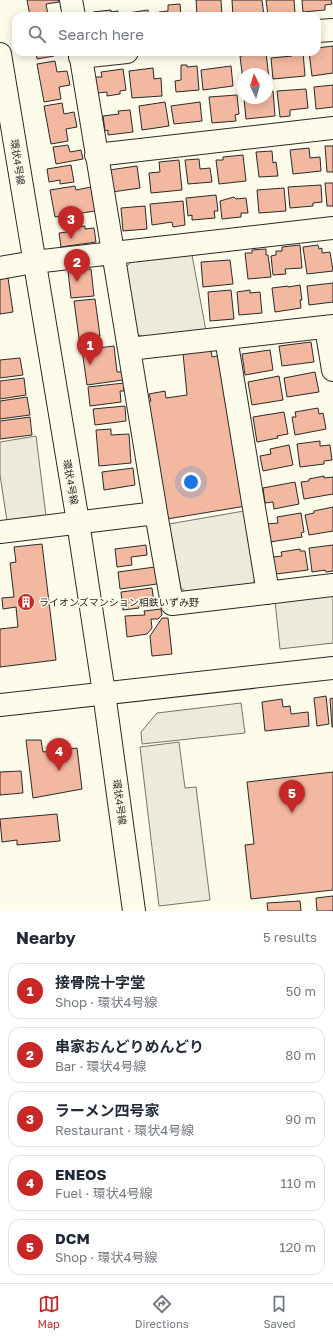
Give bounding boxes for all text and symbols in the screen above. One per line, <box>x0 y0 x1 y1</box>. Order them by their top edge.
search box <box>12 12 321 56</box>
icon: search <box>26 23 48 45</box>
text: Search here <box>58 25 144 43</box>
north arrow <box>237 68 273 104</box>
street label: 環状4号線 <box>8 138 28 186</box>
pin: 3 <box>58 206 84 239</box>
pin: 2 <box>64 249 90 282</box>
pin: 1 <box>77 332 103 365</box>
street label: 環状4号線 <box>61 458 81 506</box>
your location <box>181 472 201 492</box>
building icon: ライオンズマンション相鉄いずみ野 <box>16 592 36 612</box>
place label: ライオンズマンション相鉄いずみ野 <box>39 596 199 608</box>
pin: 4 <box>46 738 72 771</box>
street label: 環状4号線 <box>111 778 129 826</box>
pin: 5 <box>279 780 305 813</box>
text: Nearby <box>16 927 76 948</box>
text: 5 results <box>263 929 317 945</box>
text: 接骨院十字堂 <box>55 973 145 991</box>
text: 1 <box>27 983 33 999</box>
text: 50 m <box>286 983 316 999</box>
text: Shop · 環状4号線 <box>55 994 157 1010</box>
text: 串家おんどりめんどり <box>55 1037 204 1055</box>
text: 2 <box>26 1047 34 1063</box>
text: 80 m <box>285 1047 316 1063</box>
text: Bar · 環状4号線 <box>55 1058 146 1074</box>
text: ラーメン四号家 <box>55 1101 159 1119</box>
text: 3 <box>26 1111 34 1127</box>
text: 90 m <box>285 1111 316 1127</box>
text: Restaurant · 環状4号線 <box>55 1122 194 1138</box>
text: ENEOS <box>55 1165 107 1183</box>
text: 4 <box>26 1175 34 1191</box>
text: 110 m <box>281 1175 316 1191</box>
text: Fuel · 環状4号線 <box>55 1185 153 1201</box>
text: DCM <box>55 1229 90 1247</box>
text: 5 <box>26 1239 34 1255</box>
text: 120 m <box>279 1239 316 1255</box>
text: Shop · 環状4号線 <box>55 1249 157 1265</box>
tab: Map <box>37 1293 60 1330</box>
tab: Directions <box>135 1293 189 1330</box>
tab: Saved <box>263 1293 296 1330</box>

